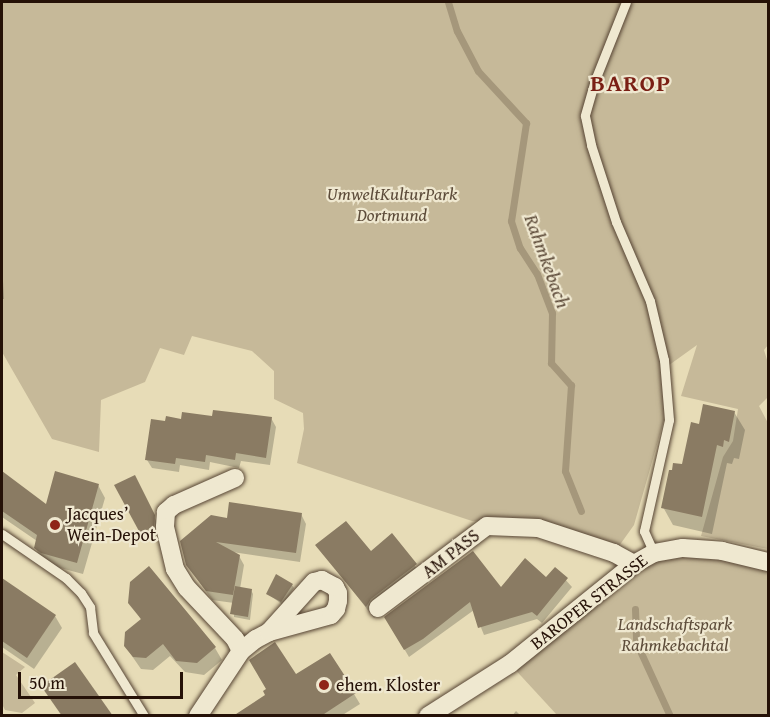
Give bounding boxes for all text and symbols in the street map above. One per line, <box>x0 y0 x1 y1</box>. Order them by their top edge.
district label: BAROP <box>590 69 672 97</box>
park label: UmweltKulturPark Dortmund <box>327 184 457 226</box>
water label: Rahmkebach <box>520 211 576 311</box>
place label: Jacques’ Wein-Depot <box>67 504 156 546</box>
marker: Jacques’ Wein-Depot <box>48 518 62 532</box>
street label: AM PASS <box>418 525 484 583</box>
street label: BAROPER STRASSE <box>526 550 652 654</box>
park label: Landschaftspark Rahmkebachtal <box>618 614 732 656</box>
scale bar <box>21 660 186 698</box>
text: 50 m <box>29 669 65 696</box>
place label: ehem. Kloster <box>336 674 440 696</box>
marker: ehem. Kloster <box>317 678 331 692</box>

